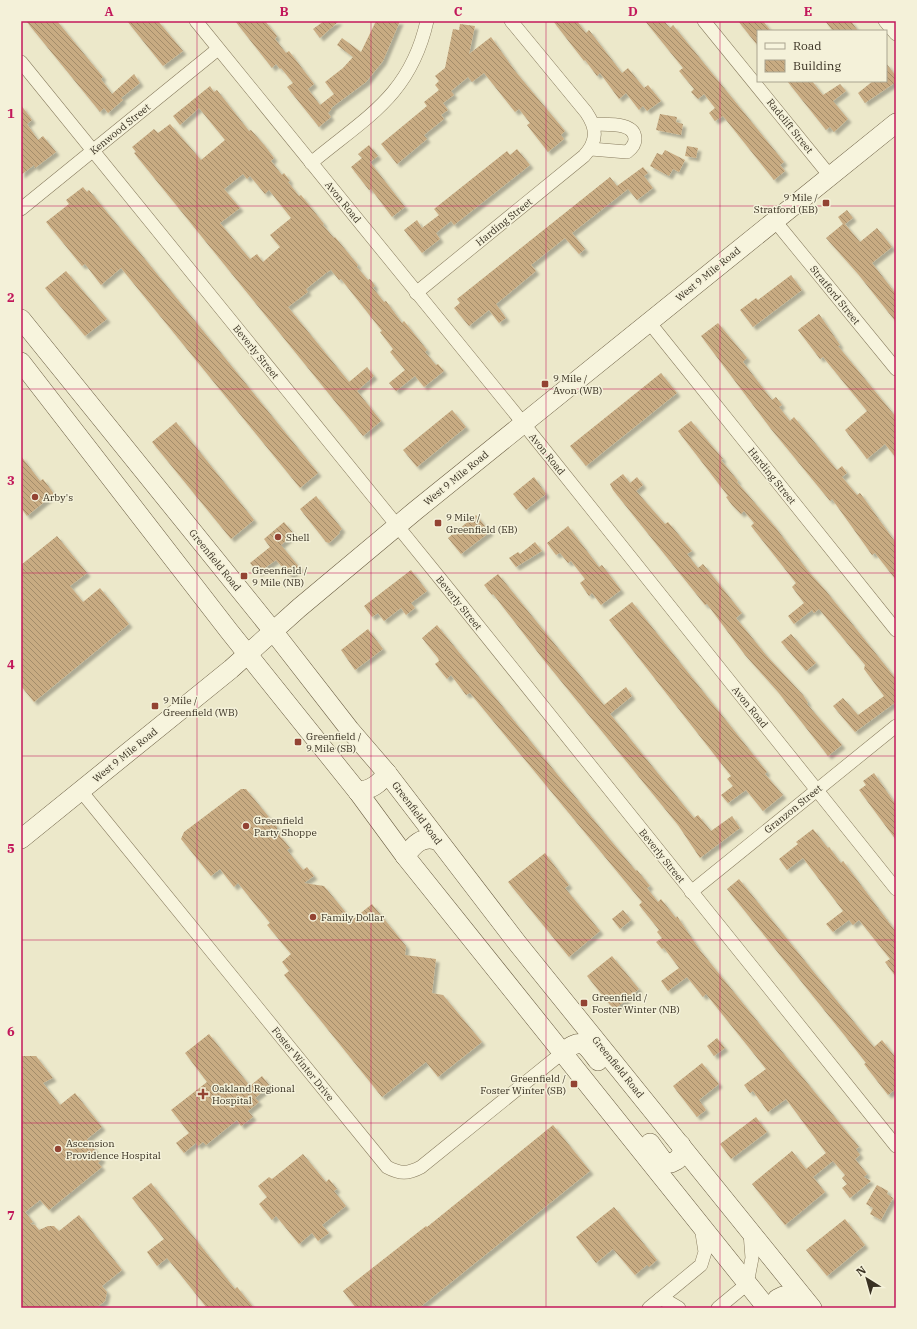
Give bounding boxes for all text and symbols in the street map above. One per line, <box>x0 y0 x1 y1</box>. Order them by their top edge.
text: A <box>104 3 114 20</box>
text: B <box>279 3 289 20</box>
text: C <box>454 3 463 20</box>
text: D <box>628 3 638 20</box>
text: E <box>804 3 812 20</box>
legend <box>757 30 887 82</box>
text: Road <box>793 38 822 53</box>
text: Building <box>793 58 841 73</box>
street label: Radclift Street <box>764 96 816 156</box>
street label: Kenwood Street <box>87 100 153 157</box>
text: 1 <box>7 105 15 122</box>
street label: Avon Road <box>322 178 364 226</box>
place label: 9 Mile / Stratford (EB) <box>754 191 818 216</box>
street label: Harding Street <box>473 195 535 249</box>
marker: 9 Mile / Stratford (EB) <box>821 198 831 208</box>
street label: West 9 Mile Road <box>673 244 743 304</box>
street label: Stratford Street <box>807 263 863 328</box>
text: 2 <box>7 289 15 306</box>
street label: Beverly Street <box>230 322 282 382</box>
place label: 9 Mile / Avon (WB) <box>553 372 602 397</box>
marker: 9 Mile / Avon (WB) <box>540 379 550 389</box>
street label: Avon Road <box>526 430 568 478</box>
street label: Harding Street <box>745 445 799 507</box>
street label: West 9 Mile Road <box>421 448 491 508</box>
text: 3 <box>7 472 15 489</box>
place label: Arby's <box>43 491 73 504</box>
marker: Arby's <box>30 492 40 502</box>
place label: 9 Mile / Greenfield (EB) <box>446 511 518 536</box>
marker: 9 Mile / Greenfield (EB) <box>433 518 443 528</box>
street label: Greenfield Road <box>186 526 244 594</box>
place label: Shell <box>286 531 309 544</box>
marker: Shell <box>273 532 283 542</box>
place label: Greenfield / 9 Mile (NB) <box>252 564 308 589</box>
marker: Greenfield / 9 Mile (NB) <box>239 571 249 581</box>
street label: Beverly Street <box>433 573 485 633</box>
text: 4 <box>7 656 15 673</box>
street label: Avon Road <box>729 683 771 731</box>
place label: 9 Mile / Greenfield (WB) <box>163 694 238 719</box>
marker: 9 Mile / Greenfield (WB) <box>150 701 160 711</box>
street label: West 9 Mile Road <box>90 725 160 785</box>
place label: Greenfield / 9 Mile (SB) <box>306 730 362 755</box>
marker: Greenfield / 9 Mile (SB) <box>293 737 303 747</box>
street label: Greenfield Road <box>389 779 445 847</box>
street label: Granzon Street <box>761 781 825 836</box>
place label: Greenfield Party Shoppe <box>254 814 317 839</box>
marker: Greenfield Party Shoppe <box>241 821 251 831</box>
street label: Beverly Street <box>636 826 688 886</box>
text: 5 <box>7 840 15 857</box>
place label: Family Dollar <box>321 911 385 924</box>
marker: Family Dollar <box>308 912 318 922</box>
place label: Greenfield / Foster Winter (NB) <box>592 991 680 1016</box>
marker: Greenfield / Foster Winter (NB) <box>579 998 589 1008</box>
text: 6 <box>7 1023 15 1040</box>
street label: Foster Winter Drive <box>269 1024 337 1104</box>
street label: Greenfield Road <box>589 1033 647 1101</box>
place label: Greenfield / Foster Winter (SB) <box>480 1072 566 1097</box>
marker: Greenfield / Foster Winter (SB) <box>569 1079 579 1089</box>
place label: Oakland Regional Hospital <box>212 1082 295 1107</box>
marker: Oakland Regional Hospital <box>197 1088 209 1100</box>
place label: Ascension Providence Hospital <box>66 1137 161 1162</box>
marker: Ascension Providence Hospital <box>53 1144 63 1154</box>
text: 7 <box>7 1207 15 1224</box>
north arrow <box>847 1259 887 1299</box>
text: N <box>853 1263 869 1279</box>

